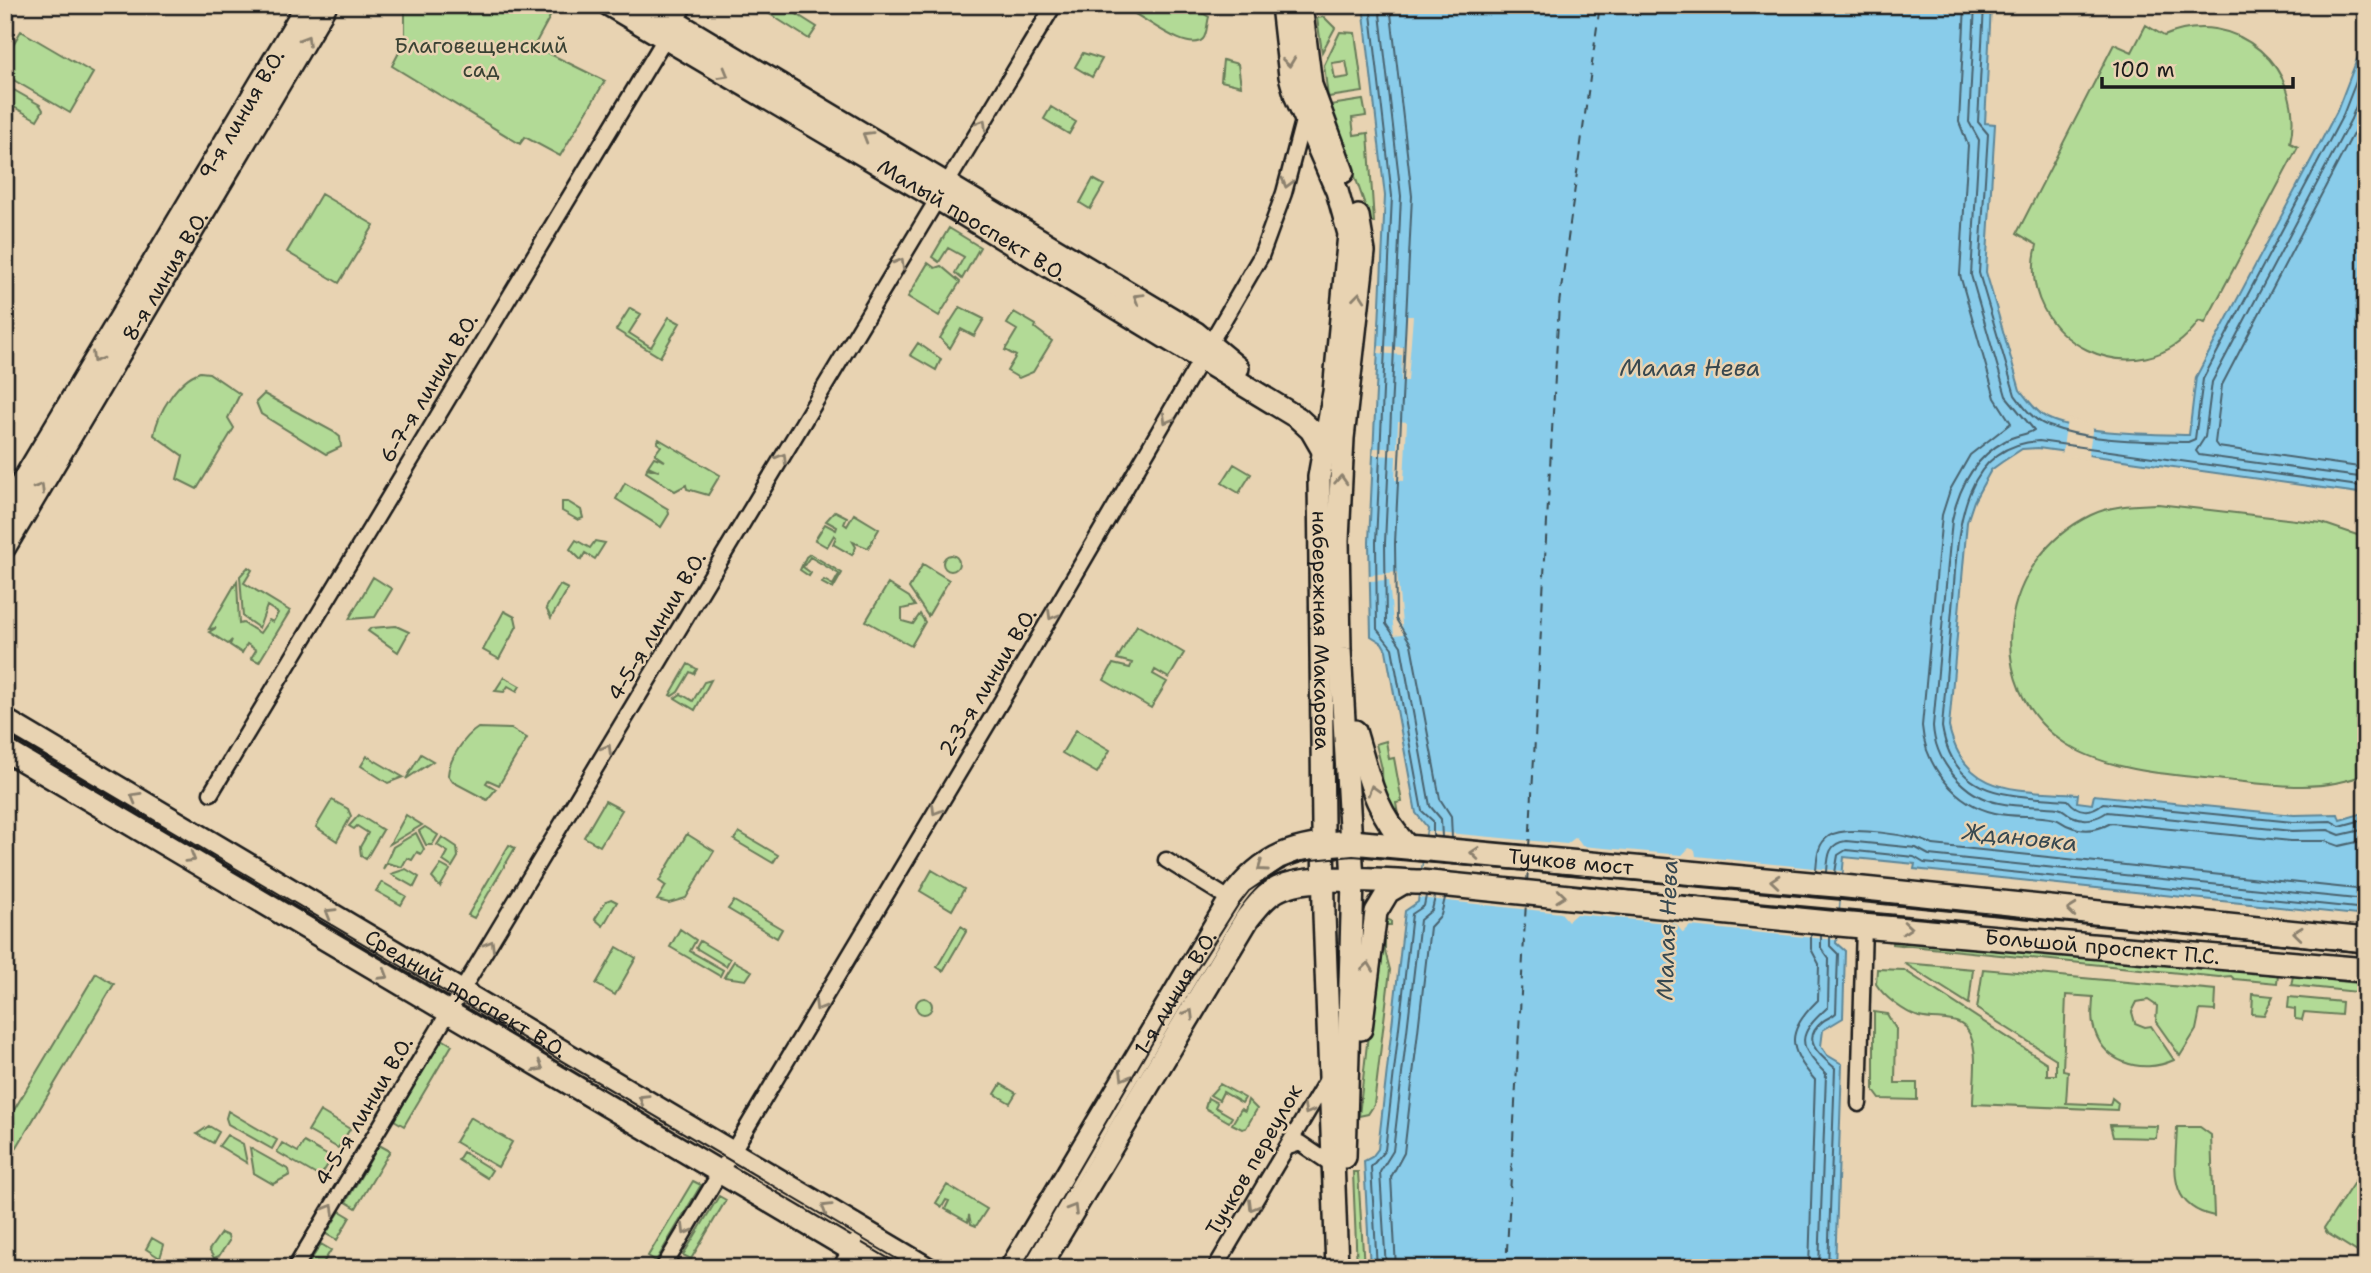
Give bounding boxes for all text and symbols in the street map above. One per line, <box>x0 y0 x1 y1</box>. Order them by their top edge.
park label: Благовещенский сад <box>394 32 568 84</box>
one-way arrow <box>297 34 310 47</box>
street label: 9-я линия В.О. <box>192 44 291 184</box>
scale bar <box>2102 46 2292 90</box>
one-way arrow <box>1281 56 1296 68</box>
text: 100 m <box>2112 56 2175 84</box>
one-way arrow <box>716 65 729 78</box>
one-way arrow <box>974 119 987 132</box>
one-way arrow <box>862 131 875 144</box>
street label: Малый проспект В.О. <box>872 152 1072 288</box>
one-way arrow <box>1281 177 1295 189</box>
street label: 8-я линия В.О. <box>116 206 215 346</box>
one-way arrow <box>891 257 904 270</box>
one-way arrow <box>1351 291 1366 302</box>
one-way arrow <box>1132 293 1145 306</box>
street label: 6-7-я линии В.О. <box>373 308 485 468</box>
one-way arrow <box>92 351 105 364</box>
water label: Малая Нева <box>1620 353 1760 383</box>
one-way arrow <box>1162 411 1175 424</box>
one-way arrow <box>774 452 787 465</box>
one-way arrow <box>1333 474 1348 485</box>
one-way arrow <box>32 483 45 496</box>
street label: набережная Макарова <box>1305 511 1336 750</box>
street label: 4-5-я линии В.О. <box>601 546 713 706</box>
street label: 2-3-я линии В.О. <box>933 602 1043 762</box>
one-way arrow <box>1047 607 1060 620</box>
one-way arrow <box>598 744 611 757</box>
one-way arrow <box>1366 784 1381 796</box>
one-way arrow <box>129 792 142 805</box>
one-way arrow <box>931 803 944 816</box>
water label: Ждановка <box>1960 816 2079 858</box>
street label: Тучков мост <box>1507 842 1635 882</box>
one-way arrow <box>1469 846 1480 861</box>
one-way arrow <box>184 850 197 863</box>
one-way arrow <box>1257 859 1270 871</box>
water label: Малая Нева <box>1650 859 1684 1001</box>
one-way arrow <box>1769 874 1780 889</box>
one-way arrow <box>1556 889 1567 904</box>
one-way arrow <box>2066 903 2077 918</box>
one-way arrow <box>325 909 338 922</box>
one-way arrow <box>1902 921 1913 936</box>
street label: Средний проспект В.О. <box>360 923 572 1065</box>
street label: Большой проспект П.С. <box>1984 923 2221 971</box>
street label: 1-я линия В.О. <box>1128 925 1224 1061</box>
one-way arrow <box>2292 926 2303 941</box>
one-way arrow <box>482 939 495 952</box>
one-way arrow <box>1361 961 1376 973</box>
one-way arrow <box>377 966 390 979</box>
one-way arrow <box>814 998 827 1011</box>
one-way arrow <box>1181 1008 1194 1021</box>
street label: 4-5-я линии В.О. <box>308 1031 420 1191</box>
one-way arrow <box>532 1059 544 1072</box>
one-way arrow <box>1119 1069 1132 1081</box>
street label: Тучков переулок <box>1199 1079 1309 1241</box>
one-way arrow <box>637 1094 650 1107</box>
one-way arrow <box>1303 1103 1316 1116</box>
one-way arrow <box>1248 1198 1261 1211</box>
one-way arrow <box>820 1203 833 1216</box>
one-way arrow <box>322 1204 335 1217</box>
one-way arrow <box>1065 1204 1078 1217</box>
one-way arrow <box>681 1222 694 1235</box>

